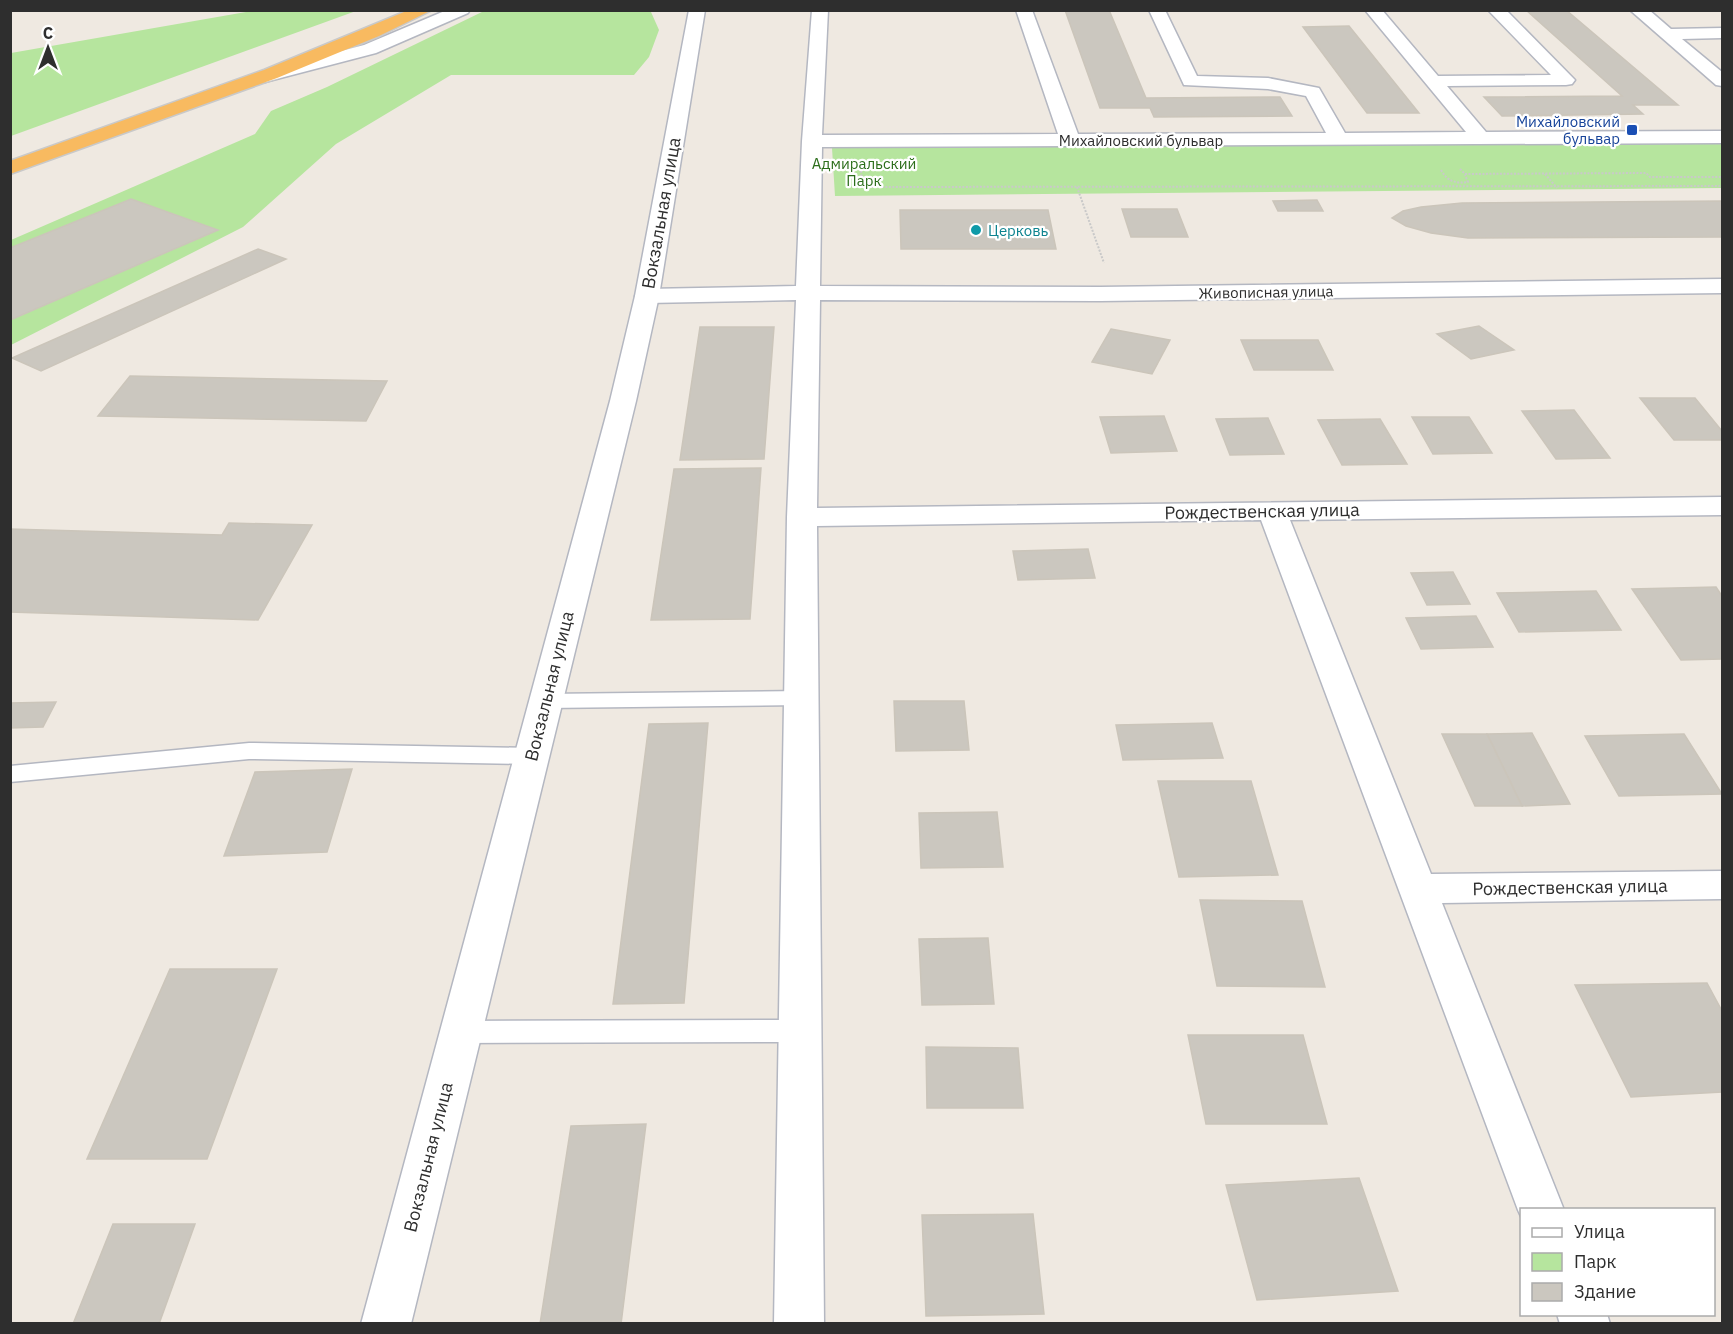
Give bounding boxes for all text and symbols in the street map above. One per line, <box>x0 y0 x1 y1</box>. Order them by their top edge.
north arrow <box>18 18 78 78</box>
text: С <box>43 23 53 43</box>
place label: Михайловский бульвар <box>1516 112 1620 148</box>
marker: Михайловский бульвар <box>1625 123 1639 137</box>
street label: Михайловский бульвар <box>1059 131 1223 150</box>
street label: Вокзальная улица <box>636 135 686 291</box>
park label: Адмиральский Парк <box>812 154 916 190</box>
place label: Церковь <box>988 221 1049 240</box>
marker: Церковь <box>969 223 983 237</box>
street label: Живописная улица <box>1198 281 1334 303</box>
street label: Рождественская улица <box>1164 498 1360 524</box>
street label: Вокзальная улица <box>519 608 579 763</box>
street label: Рождественская улица <box>1472 874 1668 900</box>
street label: Вокзальная улица <box>398 1079 458 1234</box>
legend <box>1520 1208 1715 1316</box>
text: Улица <box>1574 1220 1625 1243</box>
text: Парк <box>1574 1250 1617 1273</box>
text: Здание <box>1574 1280 1636 1303</box>

